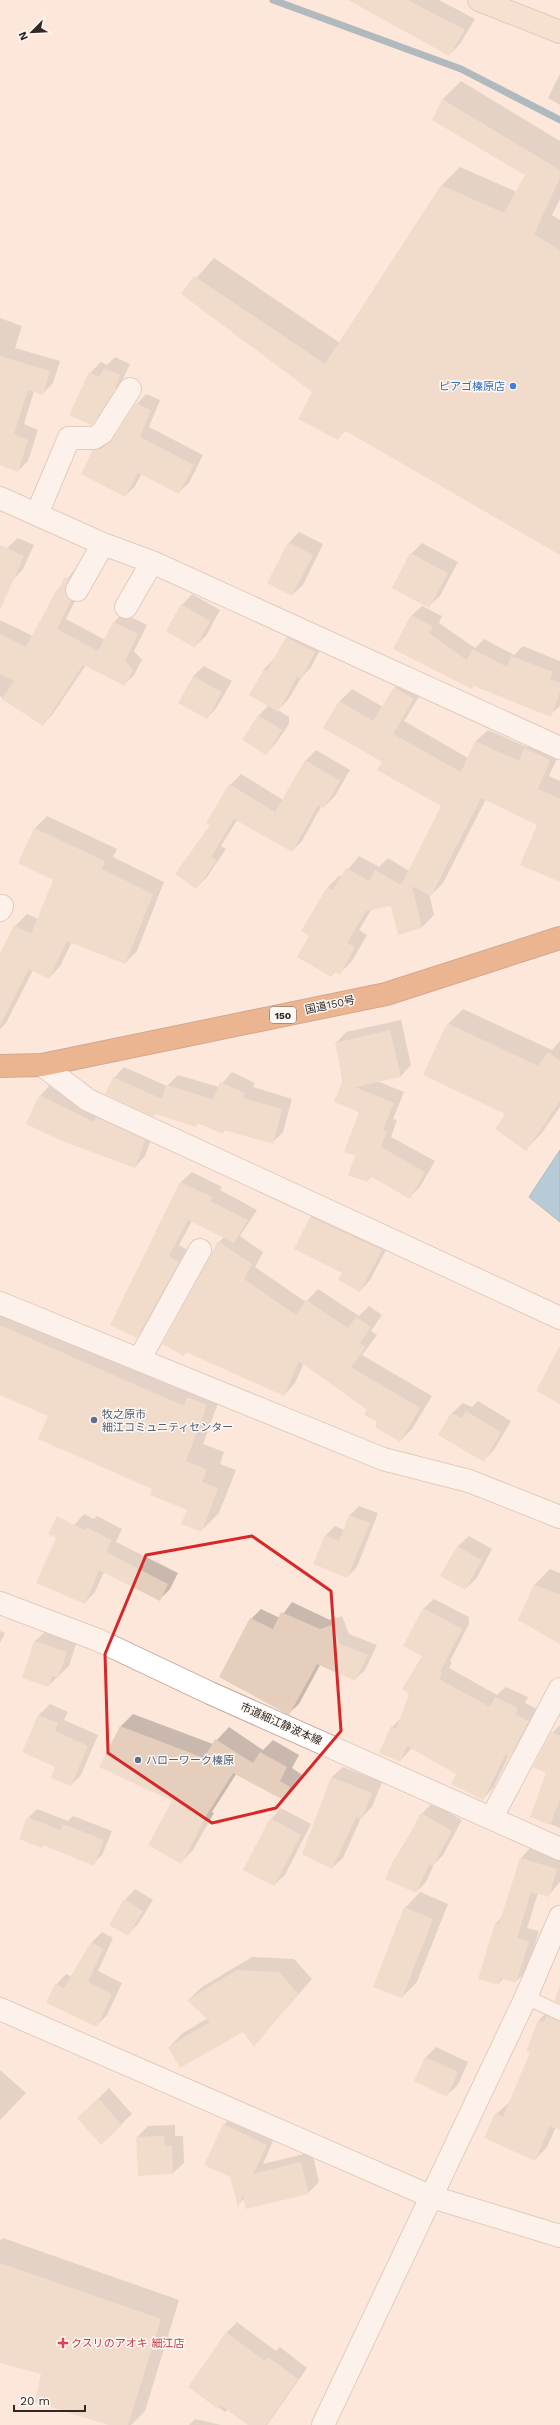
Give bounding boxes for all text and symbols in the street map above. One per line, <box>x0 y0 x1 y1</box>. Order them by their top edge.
north arrow <box>12 12 52 52</box>
text: N <box>16 29 31 42</box>
place label: ピアゴ榛原店 <box>439 380 505 393</box>
marker: ピアゴ榛原店 <box>508 381 518 391</box>
street label: 国道150号 <box>304 993 356 1017</box>
road number: 150 <box>270 1007 296 1023</box>
place label: 牧之原市 細江コミュニティセンター <box>102 1408 233 1434</box>
marker: 牧之原市 細江コミュニティセンター <box>89 1415 99 1425</box>
street label: 市道細江静波本線 <box>238 1700 324 1748</box>
place label: ハローワーク榛原 <box>146 1754 234 1767</box>
marker: ハローワーク榛原 <box>133 1755 143 1765</box>
place label: クスリのアオキ 細江店 <box>71 2337 184 2350</box>
marker: クスリのアオキ 細江店 <box>58 2338 68 2348</box>
scale bar <box>14 2387 85 2413</box>
text: 20 m <box>20 2394 50 2408</box>

